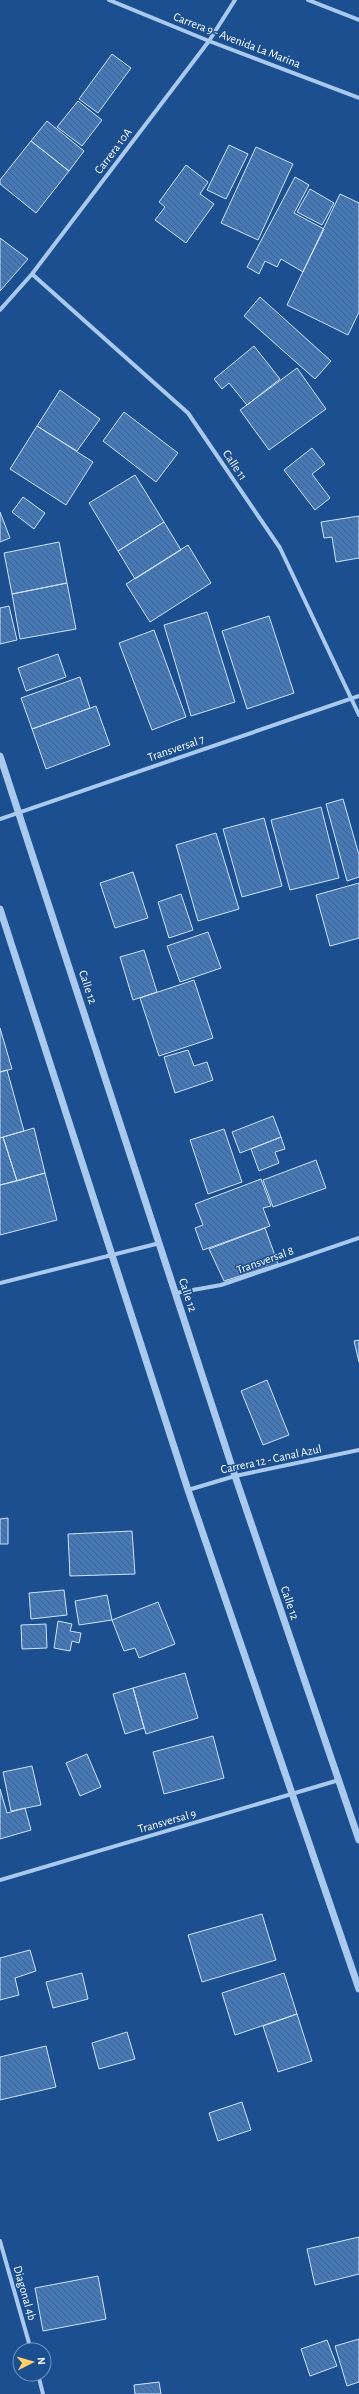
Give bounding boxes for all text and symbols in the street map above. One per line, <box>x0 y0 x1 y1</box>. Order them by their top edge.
street label: Carrera 9 - Avenida La Marina <box>172 10 303 70</box>
street label: Carrera 10A <box>92 126 134 176</box>
street label: Calle 11 <box>221 448 249 482</box>
street label: Transversal 7 <box>146 733 206 763</box>
street label: Calle 12 <box>77 969 99 1006</box>
street label: Transversal 8 <box>235 1244 295 1276</box>
street label: Calle 12 <box>177 1277 199 1314</box>
street label: Carrera 12 - Canal Azul <box>219 1442 323 1476</box>
street label: Calle 12 <box>279 1585 302 1622</box>
street label: Transversal 9 <box>137 1807 198 1835</box>
street label: Diagonal 4b <box>11 2264 39 2322</box>
north arrow <box>12 2342 52 2382</box>
text: N <box>36 2357 47 2365</box>

